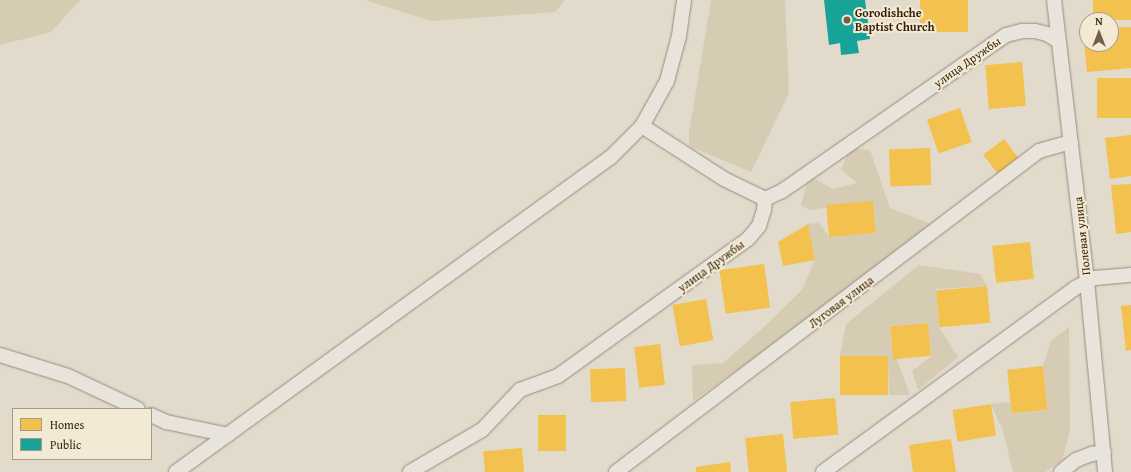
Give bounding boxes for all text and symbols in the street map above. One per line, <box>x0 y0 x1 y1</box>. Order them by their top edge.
place label: Gorodishche Baptist Church <box>855 6 935 34</box>
north arrow <box>1079 12 1119 52</box>
text: N <box>1095 13 1103 29</box>
marker: Gorodishche Baptist Church <box>842 15 852 25</box>
street label: улица Дружбы <box>931 34 1003 90</box>
street label: Полевая улица <box>1071 196 1093 276</box>
street label: улица Дружбы <box>675 237 747 295</box>
street label: Луговая улица <box>806 273 876 331</box>
legend <box>12 408 152 460</box>
text: Homes <box>50 416 84 433</box>
text: Public <box>50 436 81 453</box>

